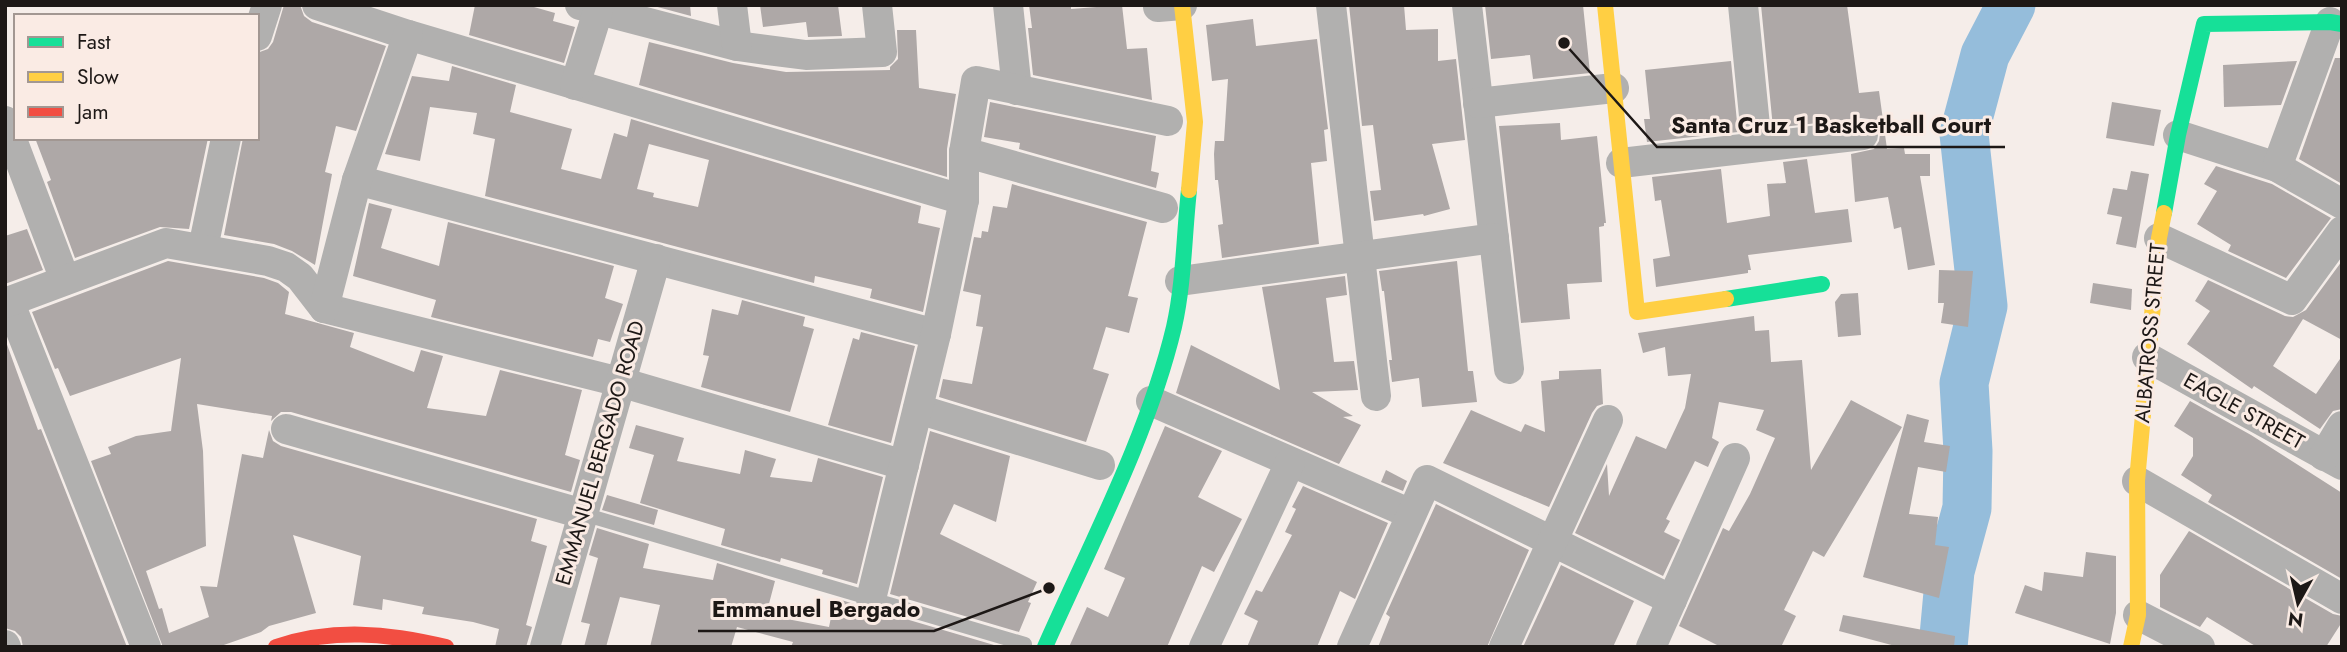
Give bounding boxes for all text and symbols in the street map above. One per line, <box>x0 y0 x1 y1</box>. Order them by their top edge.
legend <box>14 14 259 140</box>
text: Fast <box>77 27 110 57</box>
text: Slow <box>77 62 119 92</box>
text: Jam <box>74 97 109 127</box>
callout: Santa Cruz 1 Basketball Court <box>1657 103 2005 147</box>
text: Santa Cruz 1 Basketball Court <box>1671 108 1992 142</box>
street label: ALBATROSS STREET <box>2127 242 2173 424</box>
street label: EMMANUEL BERGADO ROAD <box>548 317 652 589</box>
street label: EAGLE STREET <box>2178 365 2310 457</box>
north arrow <box>2263 568 2333 638</box>
callout: Emmanuel Bergado <box>698 587 934 631</box>
text: Emmanuel Bergado <box>712 592 920 626</box>
text: N <box>2286 605 2305 634</box>

